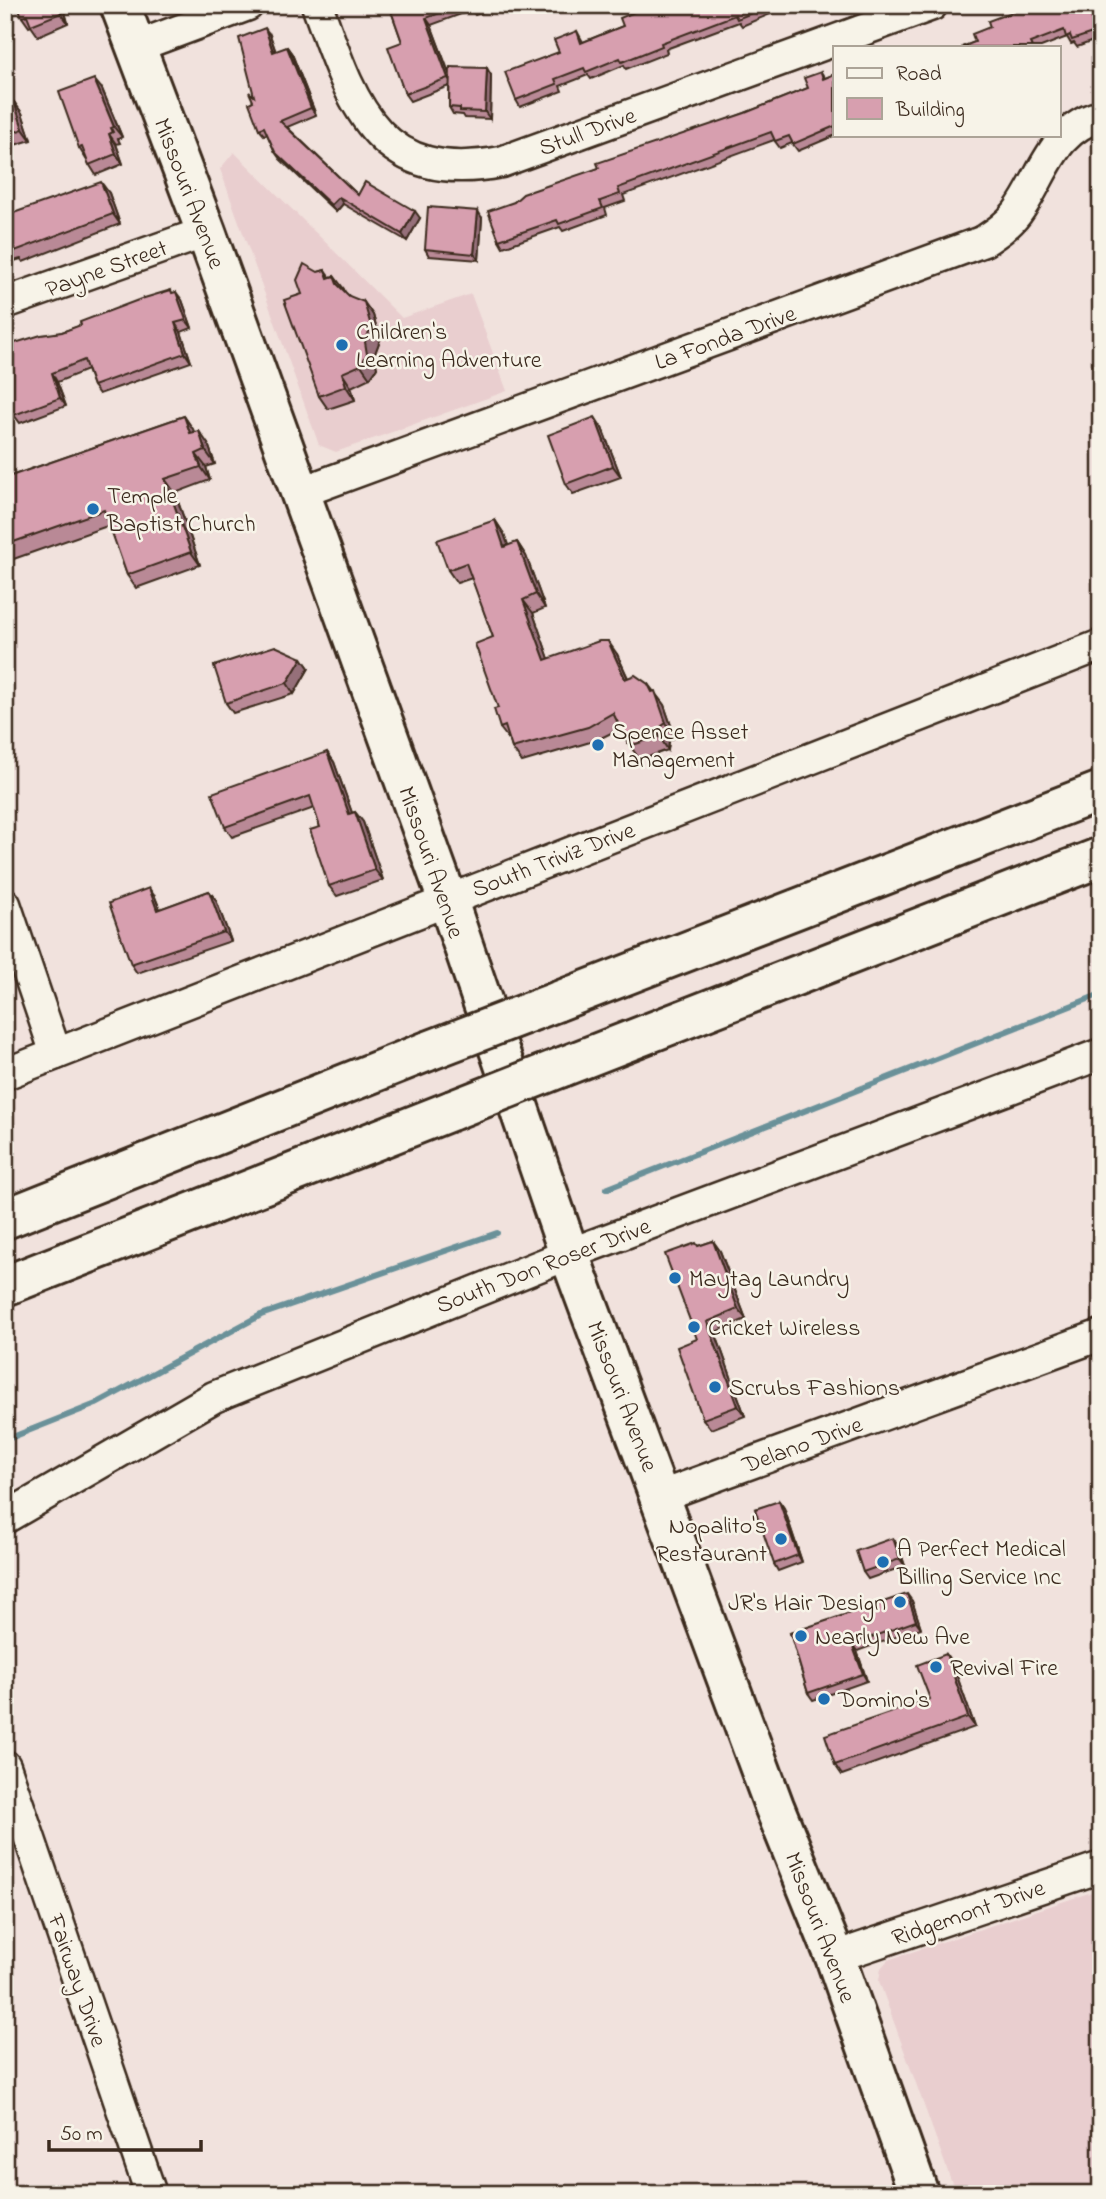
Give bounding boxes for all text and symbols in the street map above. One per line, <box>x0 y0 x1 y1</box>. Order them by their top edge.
legend <box>833 46 1060 136</box>
text: Road <box>896 60 942 90</box>
text: Building <box>895 96 965 128</box>
street label: Stull Drive <box>534 99 642 167</box>
street label: Missouri Avenue <box>143 113 233 275</box>
street label: Payne Street <box>41 232 173 310</box>
street label: La Fonda Drive <box>650 297 802 381</box>
place label: Children's Learning Adventure <box>356 316 542 379</box>
marker: Children's Learning Adventure <box>334 337 350 353</box>
place label: Temple Baptist Church <box>106 480 256 543</box>
marker: Temple Baptist Church <box>85 501 101 517</box>
place label: Spence Asset Management <box>612 716 749 779</box>
marker: Spence Asset Management <box>590 737 606 753</box>
street label: Missouri Avenue <box>387 782 472 944</box>
street label: South Triviz Drive <box>467 814 641 909</box>
street label: South Don Roser Drive <box>432 1210 656 1324</box>
place label: Maytag Laundry <box>689 1263 849 1299</box>
marker: Maytag Laundry <box>667 1270 683 1286</box>
place label: Cricket Wireless <box>708 1312 860 1347</box>
street label: Missouri Avenue <box>576 1316 666 1478</box>
marker: Cricket Wireless <box>686 1319 702 1335</box>
place label: Scrubs Fashions <box>729 1372 900 1407</box>
marker: Scrubs Fashions <box>707 1379 723 1395</box>
street label: Delano Drive <box>737 1408 868 1485</box>
place label: Nopalito's Restaurant <box>656 1510 767 1573</box>
marker: Nopalito's Restaurant <box>773 1531 789 1547</box>
place label: A Perfect Medical Billing Service Inc <box>896 1533 1066 1596</box>
marker: A Perfect Medical Billing Service Inc <box>875 1554 891 1570</box>
place label: JR's Hair Design <box>728 1587 886 1622</box>
marker: JR's Hair Design <box>892 1594 908 1610</box>
place label: Nearly New Ave <box>815 1621 970 1657</box>
marker: Nearly New Ave <box>793 1628 809 1644</box>
place label: Revival Fire <box>950 1652 1058 1687</box>
marker: Revival Fire <box>928 1659 944 1675</box>
place label: Domino's <box>837 1684 930 1719</box>
marker: Domino's <box>816 1691 832 1707</box>
street label: Missouri Avenue <box>774 1847 864 2009</box>
street label: Ridgemont Drive <box>888 1872 1050 1957</box>
street label: Fairway Drive <box>35 1909 115 2053</box>
scale bar <box>49 2108 201 2152</box>
text: 50 m <box>60 2120 103 2150</box>

